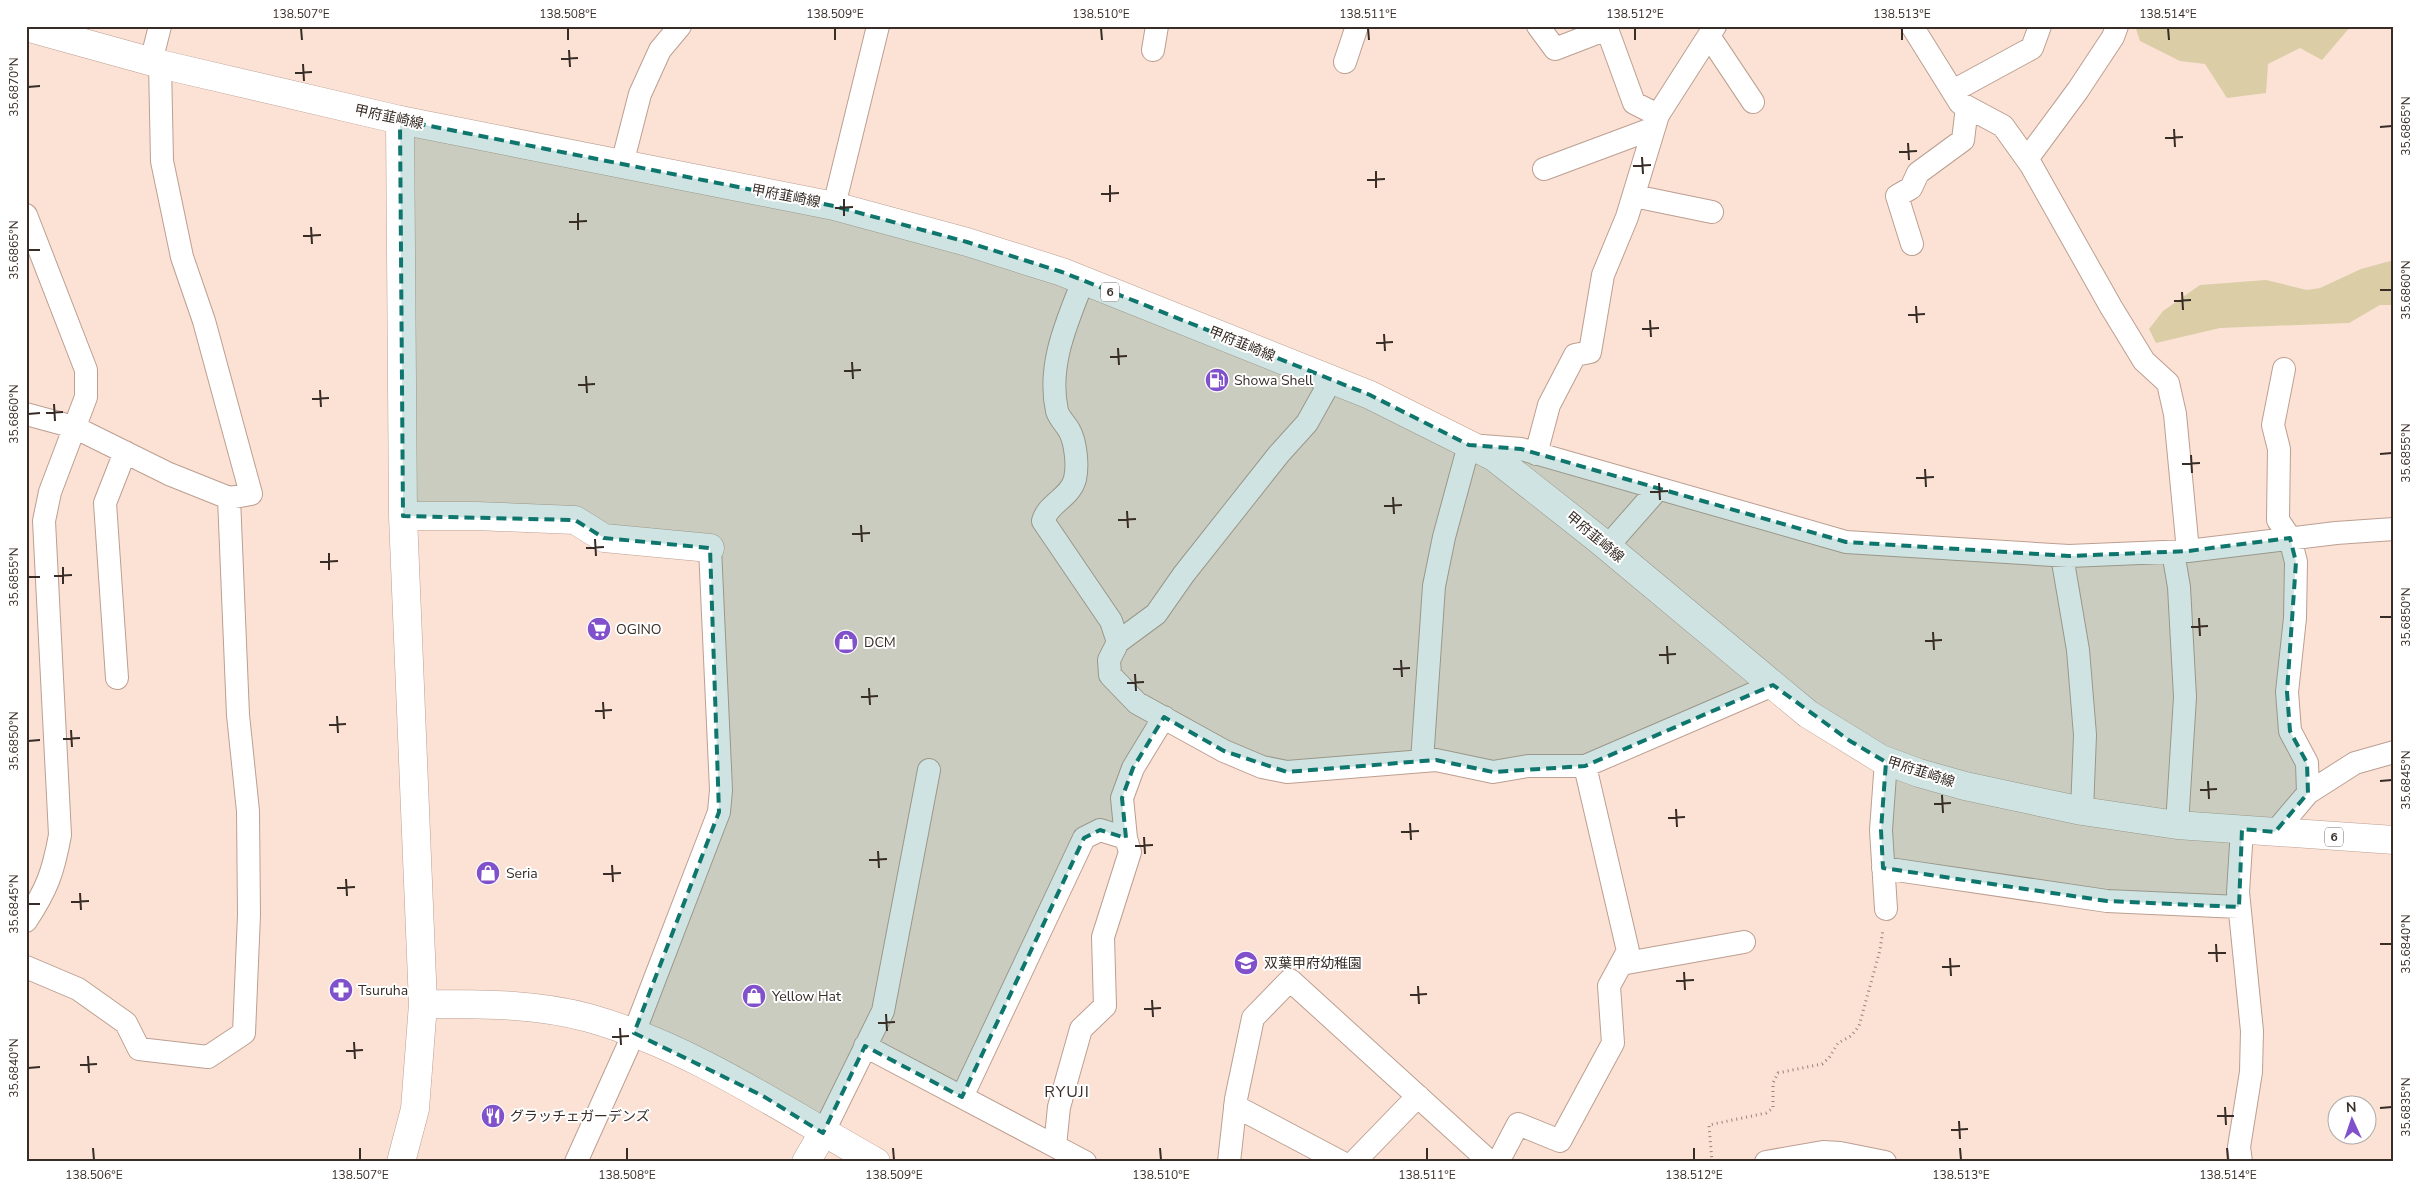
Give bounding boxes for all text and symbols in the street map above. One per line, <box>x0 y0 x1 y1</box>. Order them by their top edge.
text: 138.507°E <box>272 6 330 22</box>
text: 138.508°E <box>539 6 597 22</box>
text: 138.509°E <box>806 6 864 22</box>
text: 138.510°E <box>1072 6 1130 22</box>
text: 138.511°E <box>1339 6 1397 22</box>
text: 138.512°E <box>1606 6 1664 22</box>
text: 138.513°E <box>1873 6 1931 22</box>
text: 138.514°E <box>2139 6 2197 22</box>
text: 35.6870°N <box>6 57 22 117</box>
text: 35.6865°N <box>2398 96 2414 156</box>
street label: 甲府韮崎線 <box>353 100 425 134</box>
street label: 甲府韮崎線 <box>750 180 822 212</box>
text: 35.6865°N <box>6 220 22 280</box>
text: 35.6860°N <box>2398 260 2414 320</box>
road number: 6 <box>1101 282 1119 302</box>
street label: 甲府韮崎線 <box>1206 322 1278 366</box>
fuel station icon: Showa Shell <box>1204 367 1230 393</box>
place label: Showa Shell <box>1234 371 1314 390</box>
text: 35.6860°N <box>6 384 22 444</box>
text: 35.6855°N <box>2398 423 2414 483</box>
street label: 甲府韮崎線 <box>1562 507 1628 567</box>
text: 35.6855°N <box>6 547 22 607</box>
text: 35.6850°N <box>2398 587 2414 647</box>
supermarket icon: OGINO <box>586 616 612 642</box>
place label: OGINO <box>616 620 662 639</box>
shop icon: DCM <box>833 629 859 655</box>
place label: DCM <box>864 633 896 652</box>
text: 35.6850°N <box>6 711 22 771</box>
text: 35.6845°N <box>2398 750 2414 810</box>
street label: 甲府韮崎線 <box>1885 752 1957 792</box>
road number: 6 <box>2325 828 2343 846</box>
shop icon: Seria <box>475 860 501 886</box>
place label: Seria <box>506 864 538 883</box>
text: 35.6845°N <box>6 874 22 934</box>
text: 35.6840°N <box>2398 914 2414 974</box>
school or university icon: 双葉甲府幼稚園 <box>1233 950 1259 976</box>
place label: 双葉甲府幼稚園 <box>1264 954 1362 973</box>
pharmacy icon: Tsuruha <box>328 977 354 1003</box>
place label: Tsuruha <box>358 981 408 1000</box>
shop icon: Yellow Hat <box>741 983 767 1009</box>
place label: Yellow Hat <box>771 987 841 1006</box>
text: 35.6840°N <box>6 1038 22 1098</box>
text: 35.6835°N <box>2398 1077 2414 1137</box>
district label: RYUJI <box>1044 1081 1090 1103</box>
north arrow <box>2328 1096 2378 1146</box>
text: N <box>2346 1098 2357 1117</box>
restaurant icon: グラッチェガーデンズ <box>480 1103 506 1129</box>
place label: グラッチェガーデンズ <box>510 1107 650 1126</box>
text: 138.506°E <box>65 1167 123 1183</box>
text: 138.507°E <box>331 1167 389 1183</box>
text: 138.508°E <box>598 1167 656 1183</box>
text: 138.509°E <box>865 1167 923 1183</box>
text: 138.510°E <box>1132 1167 1190 1183</box>
text: 138.511°E <box>1398 1167 1456 1183</box>
text: 138.512°E <box>1665 1167 1723 1183</box>
text: 138.513°E <box>1932 1167 1990 1183</box>
text: 138.514°E <box>2199 1167 2257 1183</box>

